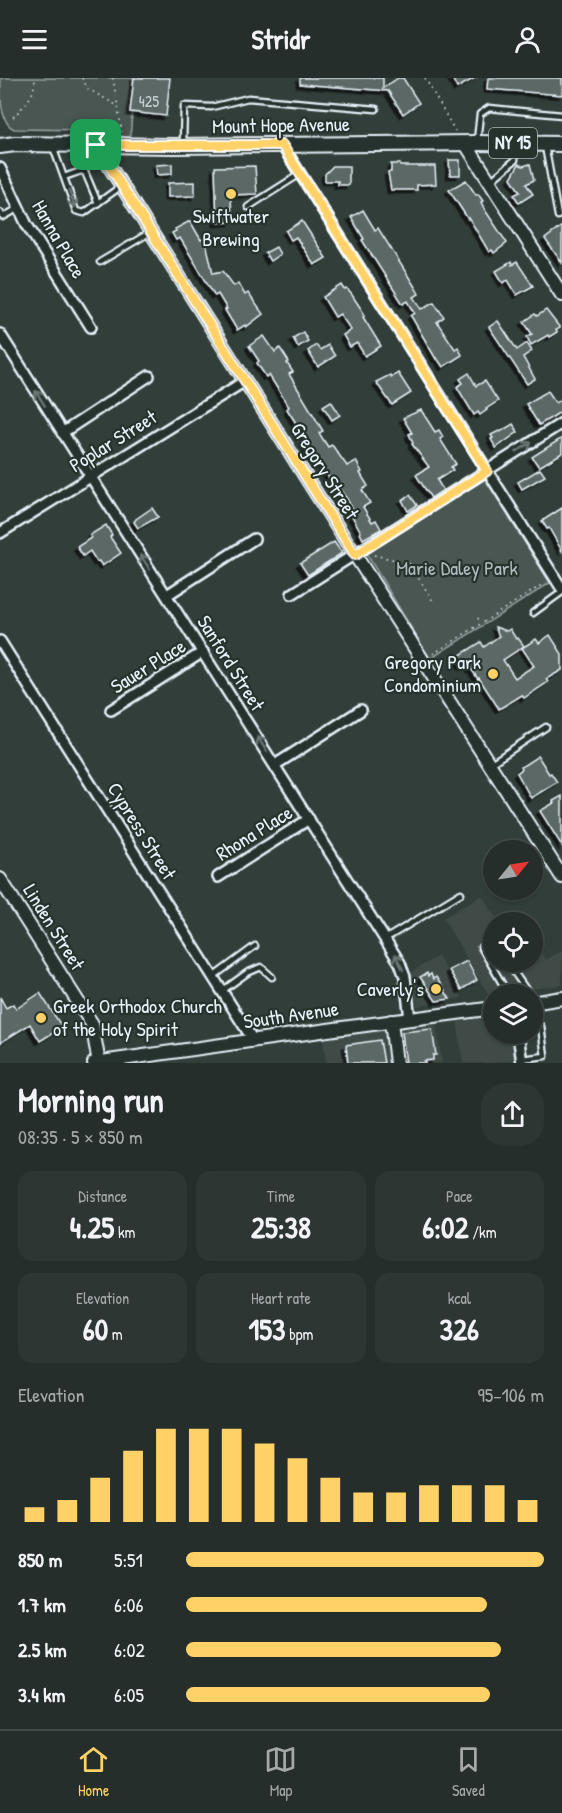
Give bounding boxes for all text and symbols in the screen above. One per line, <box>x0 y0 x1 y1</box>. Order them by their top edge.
text: Stridr <box>251 21 311 57</box>
icon: menu <box>18 23 51 56</box>
icon: person <box>511 23 544 56</box>
house number: 425 <box>139 90 159 112</box>
street label: Mount Hope Avenue <box>212 110 350 139</box>
pin <box>70 119 121 170</box>
icon: arrive <box>79 128 112 161</box>
road number: NY 15 <box>489 128 537 158</box>
marker: Swiftwater Brewing <box>224 187 238 201</box>
one-way arrow <box>67 190 78 208</box>
street label: Hanna Place <box>26 195 93 283</box>
place label: Swiftwater Brewing <box>193 202 270 252</box>
one-way arrow <box>34 390 46 407</box>
street label: Poplar Street <box>64 403 163 478</box>
street label: Gregory Street <box>285 417 366 525</box>
one-way arrow <box>515 441 532 453</box>
one-way arrow <box>139 554 151 571</box>
park label: Marie Daley Park <box>396 554 518 581</box>
street label: Sanford Street <box>191 610 272 717</box>
street label: Sauer Place <box>105 632 190 699</box>
place label: Gregory Park Condominium <box>384 648 481 698</box>
marker: Gregory Park Condominium <box>486 667 500 681</box>
one-way arrow <box>255 736 267 753</box>
street label: Cypress Street <box>102 777 184 886</box>
street label: Rhona Place <box>210 798 297 867</box>
north arrow <box>483 840 543 900</box>
map controls <box>483 840 543 1044</box>
street label: Linden Street <box>17 878 92 976</box>
button: locate <box>483 912 543 972</box>
one-way arrow <box>393 954 404 972</box>
place label: Caverly's <box>357 975 424 1002</box>
marker: Caverly's <box>429 982 443 996</box>
button: layers <box>483 984 543 1044</box>
place label: Greek Orthodox Church of the Holy Spirit <box>53 992 222 1042</box>
street label: South Avenue <box>242 994 340 1035</box>
marker: Greek Orthodox Church of the Holy Spirit <box>34 1011 48 1025</box>
text: Morning run <box>18 1078 164 1122</box>
button: share <box>481 1083 544 1146</box>
text: 08:35 · 5 × 850 m <box>18 1123 143 1150</box>
text: Distance <box>78 1185 127 1207</box>
text: Time <box>267 1185 295 1207</box>
text: Pace <box>446 1185 473 1207</box>
text: 4.25 <box>70 1207 114 1247</box>
text: 25:38 <box>251 1207 311 1247</box>
text: 6:02 <box>422 1207 469 1247</box>
text: km <box>114 1221 135 1243</box>
text: /km <box>469 1221 497 1243</box>
text: Elevation <box>76 1287 129 1309</box>
text: Heart rate <box>251 1287 311 1309</box>
text: kcal <box>448 1287 471 1309</box>
text: 60 <box>83 1309 108 1349</box>
text: 153 <box>248 1309 286 1349</box>
text: 326 <box>440 1309 479 1349</box>
text: m <box>108 1323 123 1345</box>
text: bpm <box>286 1323 314 1345</box>
text: Elevation <box>18 1381 84 1408</box>
text: 95–106 m <box>477 1381 544 1408</box>
text: 850 m <box>18 1546 62 1573</box>
text: 5:51 <box>114 1546 143 1573</box>
text: 1.7 km <box>18 1591 66 1618</box>
text: 6:06 <box>114 1591 144 1618</box>
text: 2.5 km <box>18 1636 67 1663</box>
text: 6:02 <box>114 1636 145 1663</box>
text: 3.4 km <box>18 1681 65 1708</box>
text: 6:05 <box>114 1681 144 1708</box>
tab: Home <box>77 1743 110 1801</box>
tab: Map <box>264 1743 297 1801</box>
tab: Saved <box>452 1743 485 1801</box>

